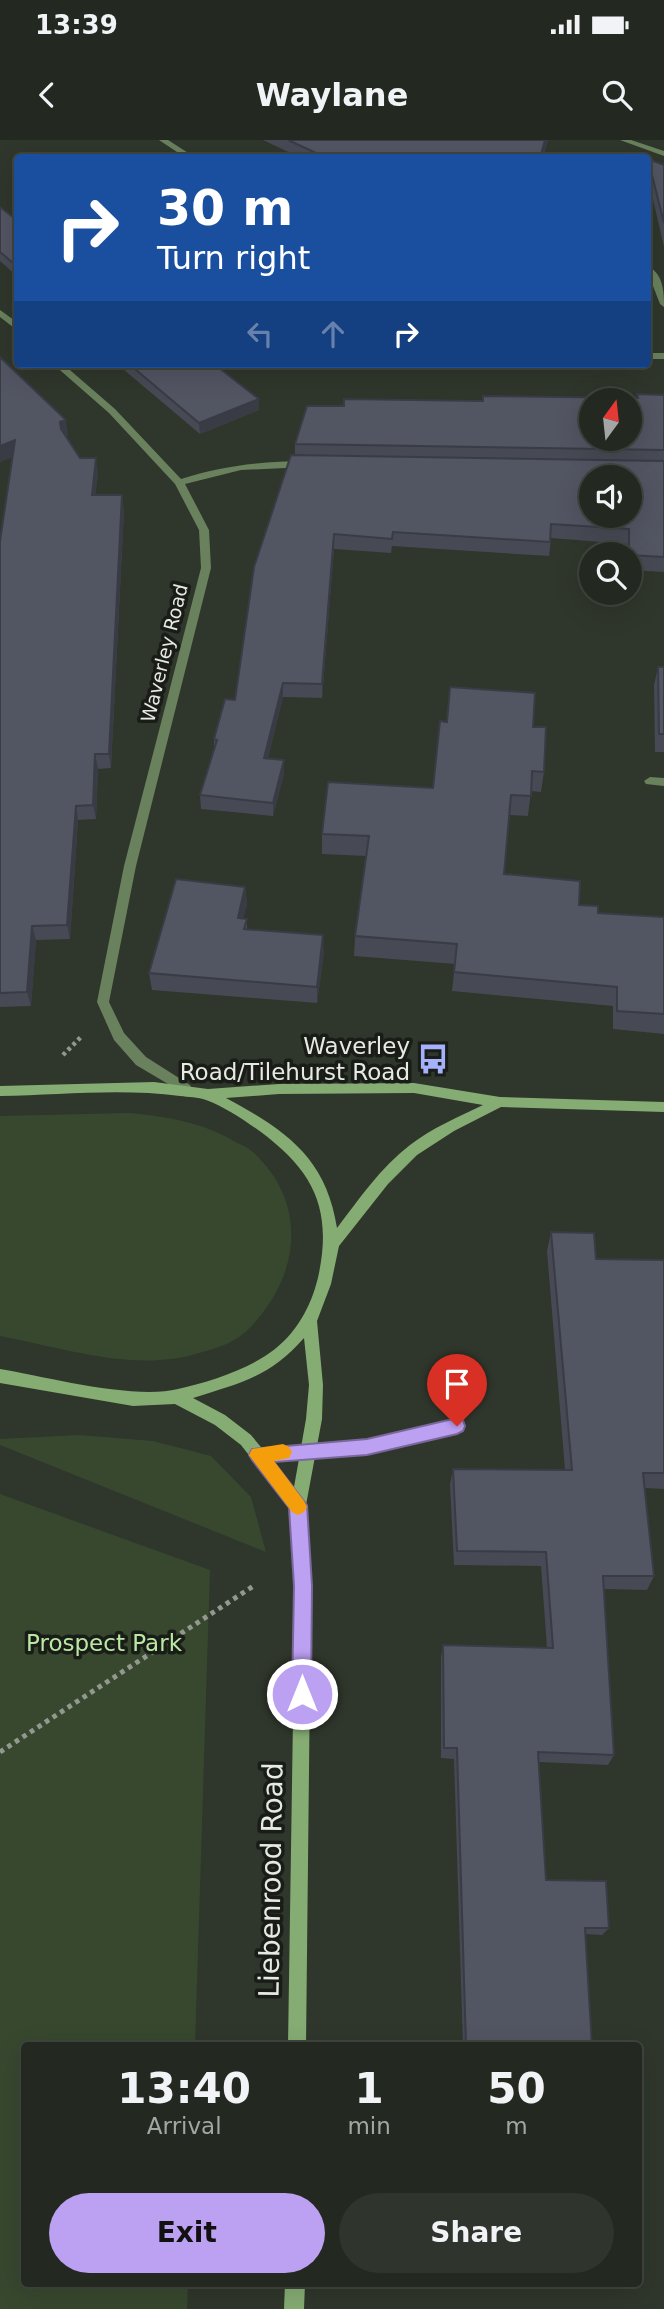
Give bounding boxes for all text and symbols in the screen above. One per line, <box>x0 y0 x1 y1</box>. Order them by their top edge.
text: 13:39 <box>35 10 118 40</box>
icon: back <box>28 76 66 114</box>
text: Waylane <box>256 76 408 114</box>
icon: search <box>598 76 636 114</box>
text: 30 m <box>157 180 293 237</box>
icon: right <box>42 182 133 273</box>
text: Turn right <box>157 239 310 277</box>
icon: left <box>241 315 279 353</box>
icon: ahead <box>314 315 352 353</box>
icon: right <box>387 315 425 353</box>
north arrow <box>579 388 642 452</box>
map controls <box>579 388 642 605</box>
button: sound <box>579 465 642 528</box>
button: search <box>579 542 642 605</box>
street label: Waverley Road <box>136 582 192 724</box>
place label: Waverley Road/Tilehurst Road <box>180 1033 410 1085</box>
bus stop icon: Waverley Road/Tilehurst Road <box>416 1042 450 1076</box>
pin <box>427 1354 487 1426</box>
icon: arrive <box>438 1365 476 1403</box>
park label: Prospect Park <box>26 1630 183 1656</box>
position arrow <box>265 1657 339 1731</box>
street label: Liebenrood Road <box>252 1762 290 1998</box>
text: 13:40 <box>117 2064 251 2113</box>
text: 1 <box>354 2064 384 2113</box>
text: 50 <box>487 2064 546 2113</box>
text: Arrival <box>147 2113 222 2139</box>
text: min <box>347 2113 391 2139</box>
text: m <box>505 2113 528 2139</box>
button: Exit <box>49 2193 325 2273</box>
button: Share <box>339 2193 614 2273</box>

